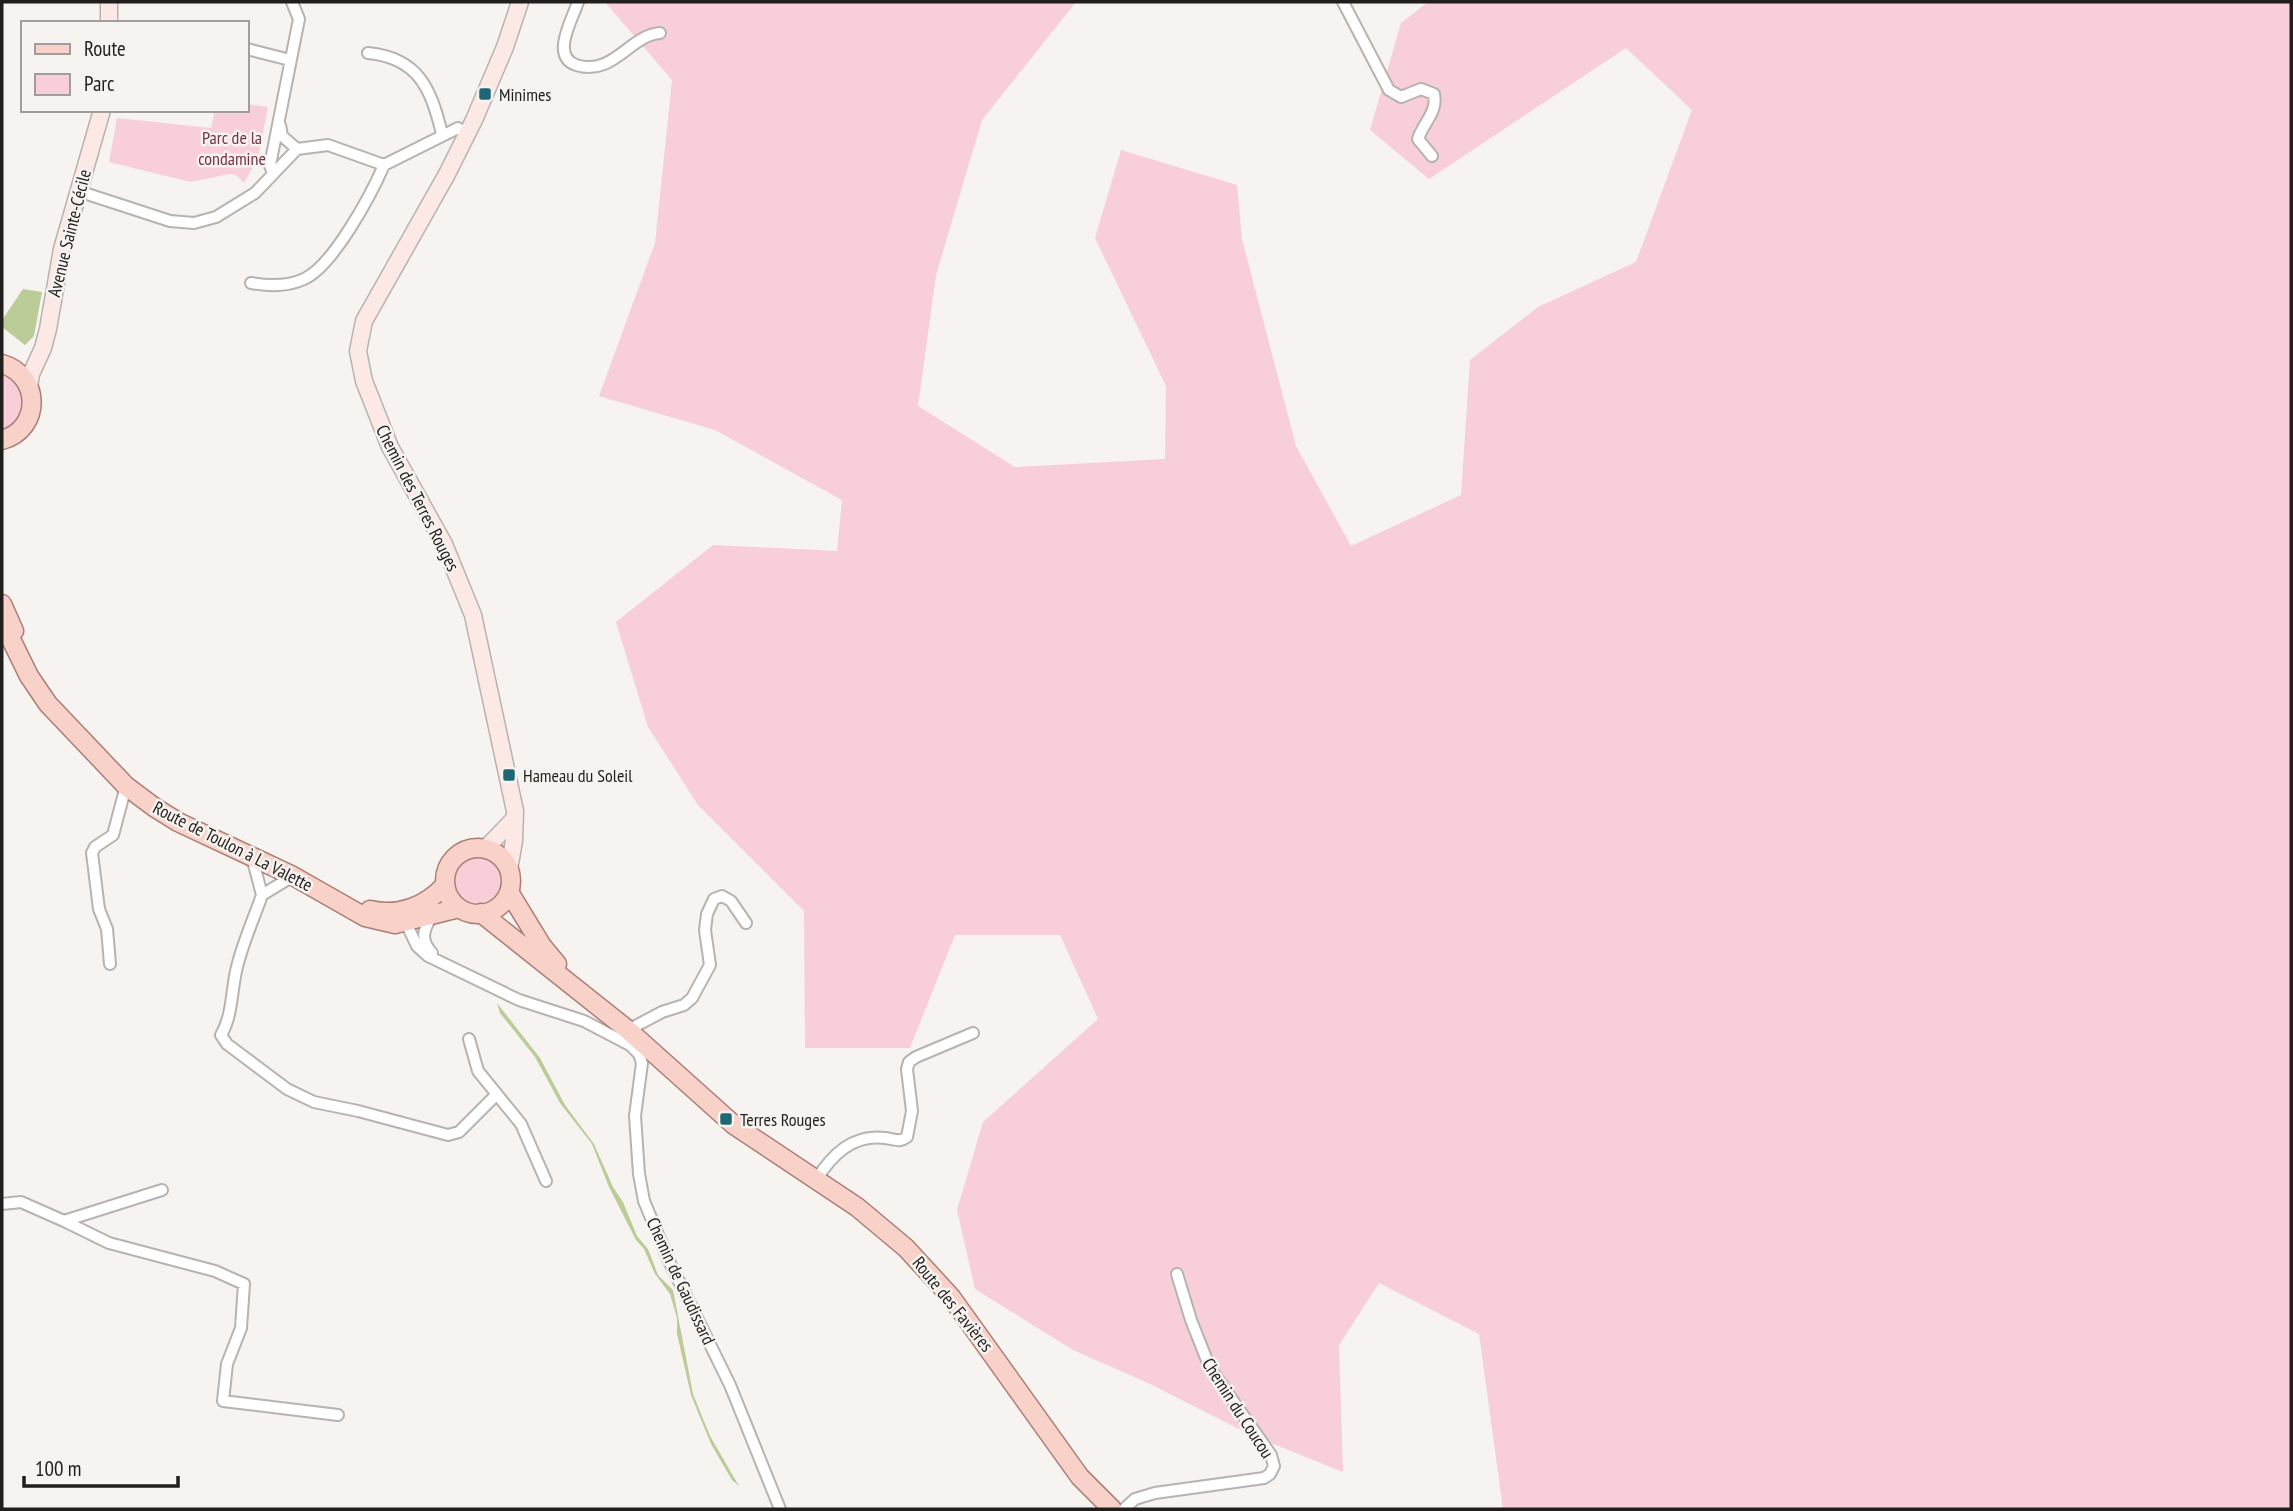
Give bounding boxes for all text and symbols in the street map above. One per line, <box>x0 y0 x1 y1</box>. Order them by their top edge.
legend <box>21 21 248 112</box>
text: Route <box>84 35 126 62</box>
text: Parc <box>84 70 115 97</box>
place label: Minimes <box>499 83 551 106</box>
marker: Minimes <box>477 86 493 102</box>
park label: Parc de la condamine <box>198 126 266 170</box>
street label: Avenue Sainte-Cécile <box>42 167 96 299</box>
street label: Chemin des Terres Rouges <box>371 421 465 575</box>
place label: Hameau du Soleil <box>523 764 633 787</box>
marker: Hameau du Soleil <box>501 767 517 783</box>
street label: Route de Toulon à La Valette <box>149 796 317 896</box>
place label: Terres Rouges <box>740 1108 826 1131</box>
marker: Terres Rouges <box>718 1111 734 1127</box>
street label: Chemin de Gaudissard <box>641 1214 721 1348</box>
street label: Route des Favières <box>908 1252 998 1356</box>
street label: Chemin du Coucou <box>1197 1353 1279 1463</box>
scale bar <box>24 1444 178 1488</box>
text: 100 m <box>35 1455 81 1482</box>

